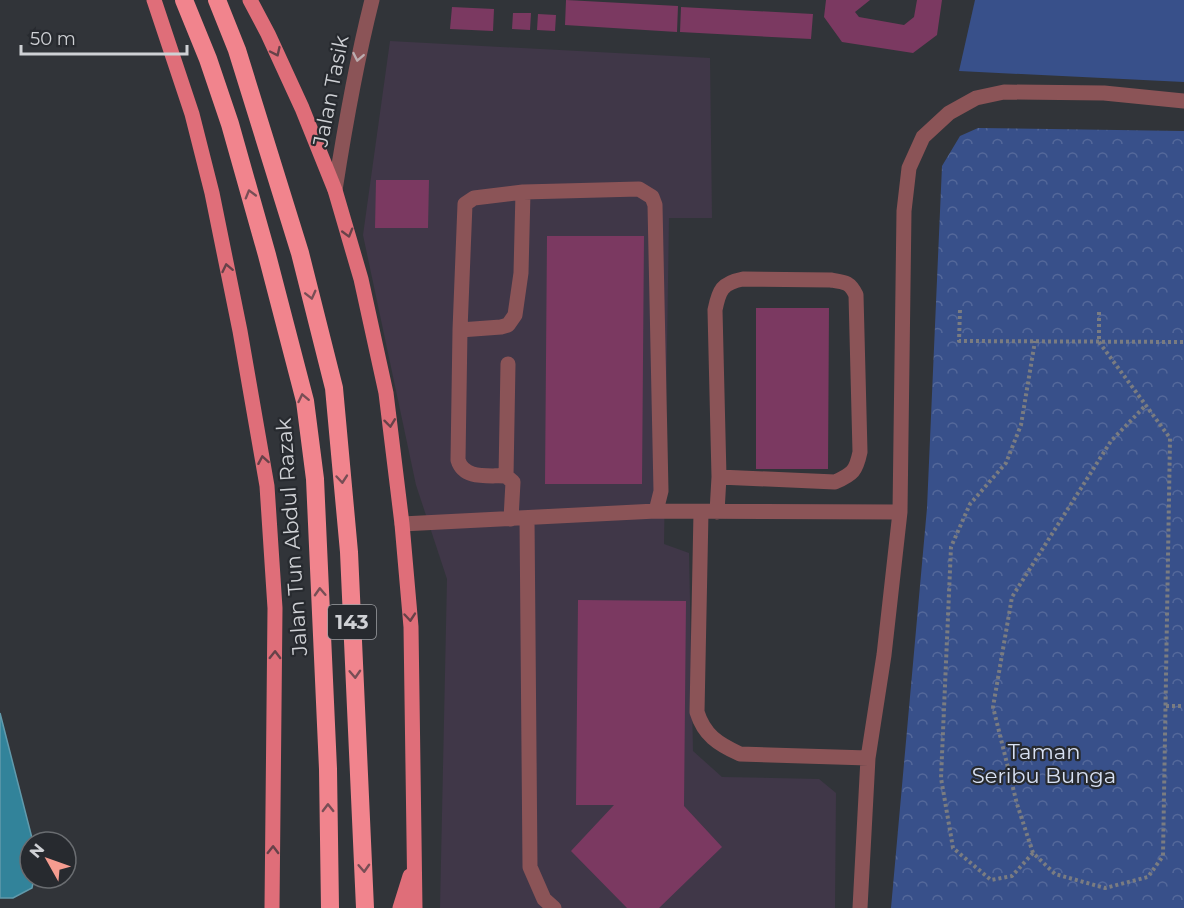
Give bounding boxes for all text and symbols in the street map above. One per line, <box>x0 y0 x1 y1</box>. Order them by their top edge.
scale bar <box>21 18 188 56</box>
text: 50 m <box>30 28 76 50</box>
street label: Jalan Tasik <box>307 33 354 150</box>
one-way arrow <box>269 46 281 57</box>
one-way arrow <box>352 52 365 62</box>
one-way arrow <box>245 189 257 200</box>
one-way arrow <box>341 227 353 238</box>
one-way arrow <box>221 264 234 274</box>
one-way arrow <box>304 290 317 300</box>
one-way arrow <box>297 393 310 403</box>
street label: Jalan Tun Abdul Razak <box>271 417 312 658</box>
one-way arrow <box>383 419 395 428</box>
one-way arrow <box>257 455 270 465</box>
one-way arrow <box>335 474 348 484</box>
one-way arrow <box>313 587 326 596</box>
road number: 143 <box>328 605 376 639</box>
one-way arrow <box>403 613 416 622</box>
one-way arrow <box>269 650 281 659</box>
one-way arrow <box>348 669 361 678</box>
park label: Taman Seribu Bunga <box>972 739 1116 788</box>
one-way arrow <box>322 803 334 812</box>
north arrow <box>18 830 78 890</box>
text: N <box>25 840 48 862</box>
one-way arrow <box>266 845 279 854</box>
one-way arrow <box>357 864 370 873</box>

